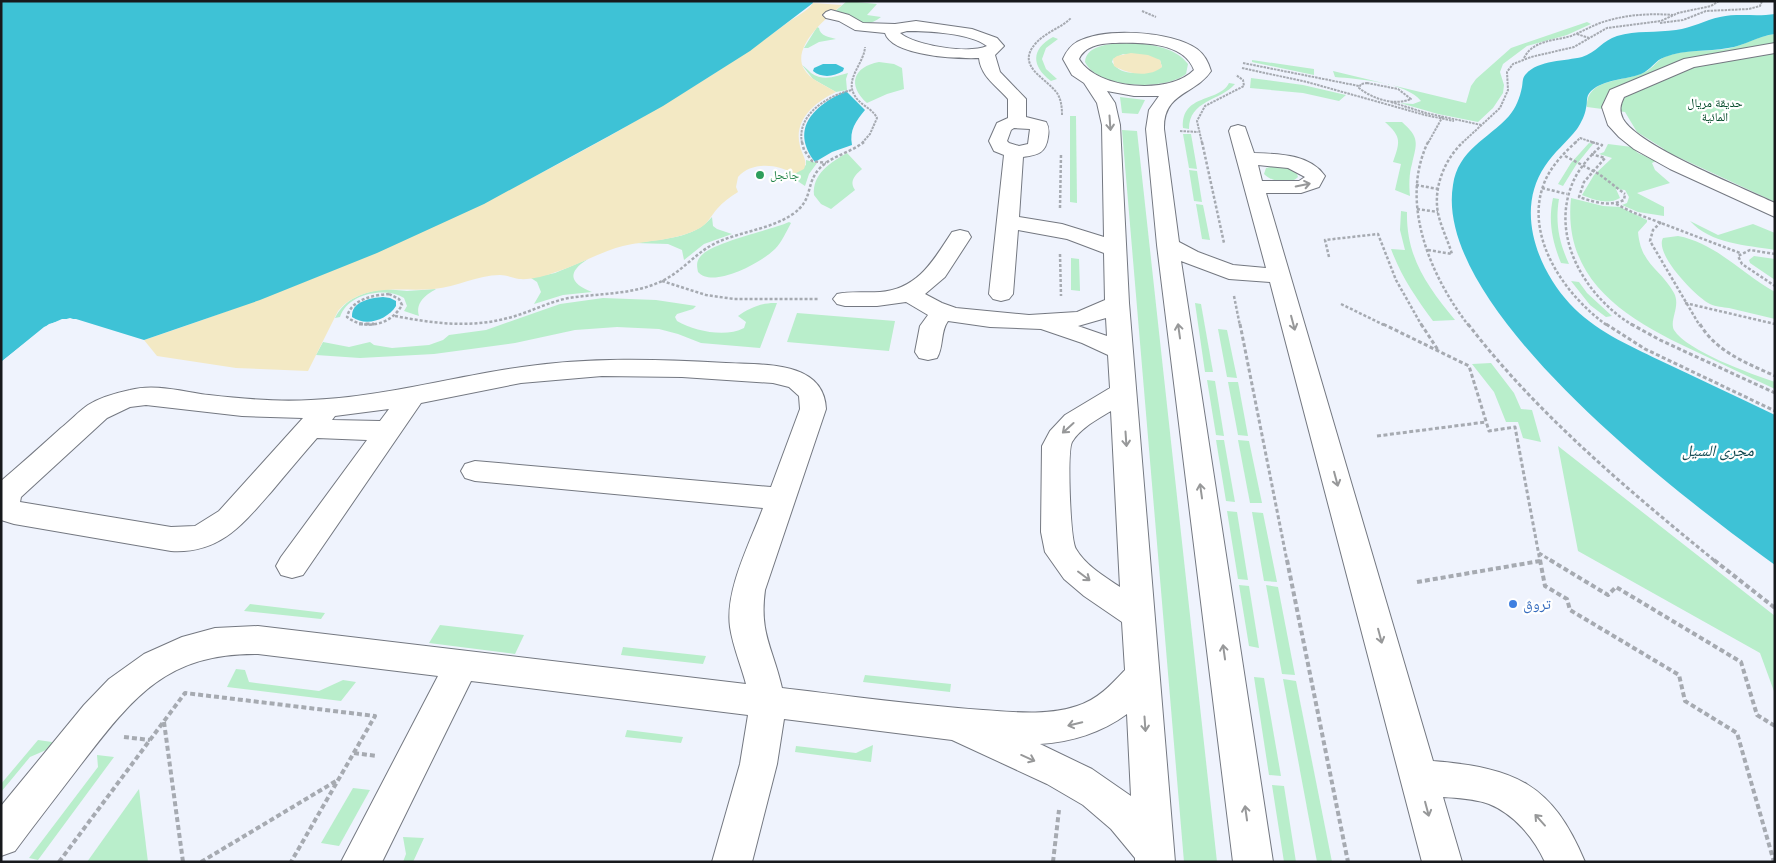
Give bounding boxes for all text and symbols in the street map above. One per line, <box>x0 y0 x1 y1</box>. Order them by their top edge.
park label: حديقة مريال المائية <box>1687 96 1743 124</box>
one-way arrow <box>1106 115 1115 131</box>
place label: جانجل <box>770 168 799 182</box>
marker: جانجل <box>754 169 766 181</box>
one-way arrow <box>1295 180 1311 189</box>
one-way arrow <box>1289 314 1299 330</box>
one-way arrow <box>1174 323 1184 339</box>
one-way arrow <box>1062 422 1074 434</box>
one-way arrow <box>1122 431 1131 447</box>
water label: مجرى السيل <box>1682 442 1755 461</box>
one-way arrow <box>1332 471 1342 487</box>
one-way arrow <box>1196 484 1206 500</box>
one-way arrow <box>1077 571 1091 581</box>
place label: تروڨ <box>1523 595 1552 614</box>
marker: تروڨ <box>1507 598 1519 610</box>
one-way arrow <box>1375 627 1385 643</box>
one-way arrow <box>1218 645 1228 661</box>
one-way arrow <box>1140 715 1150 731</box>
one-way arrow <box>1068 720 1084 729</box>
one-way arrow <box>1020 754 1035 764</box>
one-way arrow <box>1423 801 1433 817</box>
one-way arrow <box>1241 806 1251 822</box>
one-way arrow <box>1534 813 1546 826</box>

